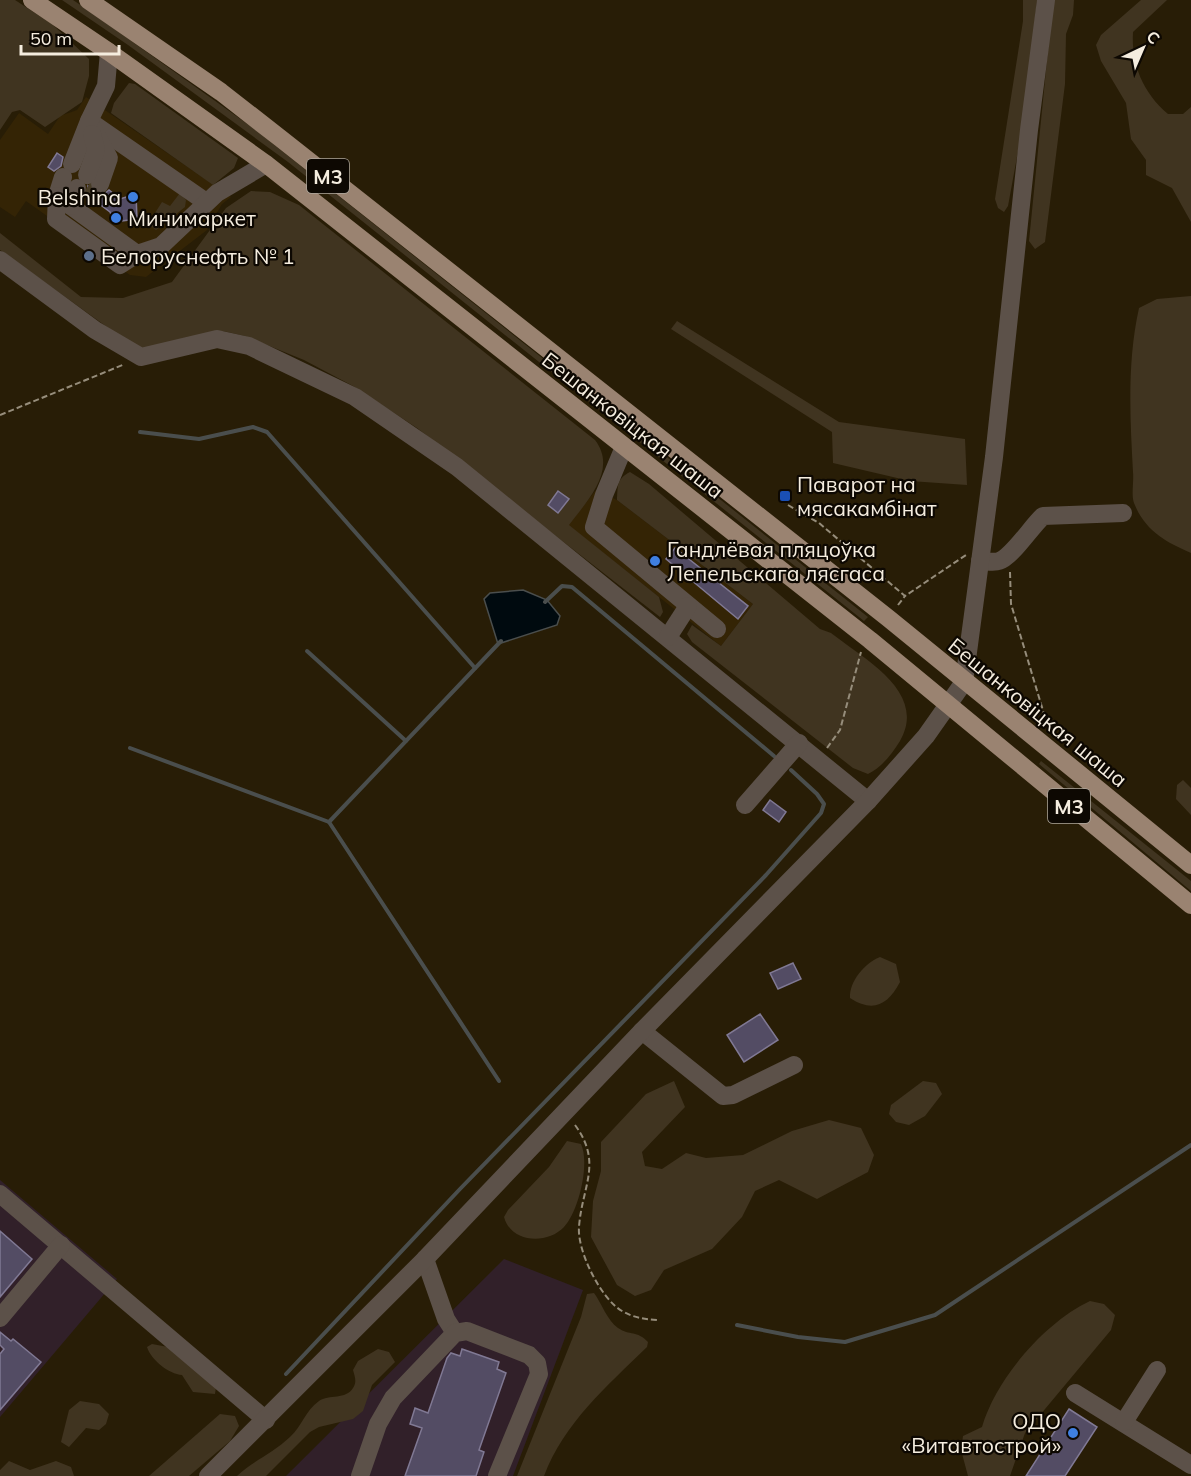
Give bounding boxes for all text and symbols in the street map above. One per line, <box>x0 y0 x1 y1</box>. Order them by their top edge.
scale bar <box>21 18 118 56</box>
north arrow <box>1113 18 1173 78</box>
text: С <box>1143 26 1164 48</box>
text: 50 m <box>30 27 72 50</box>
road number: М3 <box>307 159 349 193</box>
place label: Belshina <box>38 184 121 210</box>
marker: Belshina <box>126 190 140 204</box>
place label: Минимаркет <box>128 205 256 231</box>
marker: Минимаркет <box>109 211 123 225</box>
place label: Белоруснефть № 1 <box>101 243 295 269</box>
marker: Белоруснефть № 1 <box>82 249 96 263</box>
street label: Бешанковіцкая шаша <box>537 346 729 504</box>
place label: Паварот на мясакамбінат <box>797 471 937 521</box>
marker: Паварот на мясакамбінат <box>778 489 792 503</box>
place label: Гандлёвая пляцоўка Лепельскага лясгаса <box>667 536 885 586</box>
marker: Гандлёвая пляцоўка Лепельскага лясгаса <box>648 554 662 568</box>
street label: Бешанковіцкая шаша <box>943 632 1133 792</box>
road number: М3 <box>1048 789 1090 823</box>
place label: ОДО «Витавтострой» <box>902 1408 1061 1458</box>
marker: ОДО «Витавтострой» <box>1066 1426 1080 1440</box>

